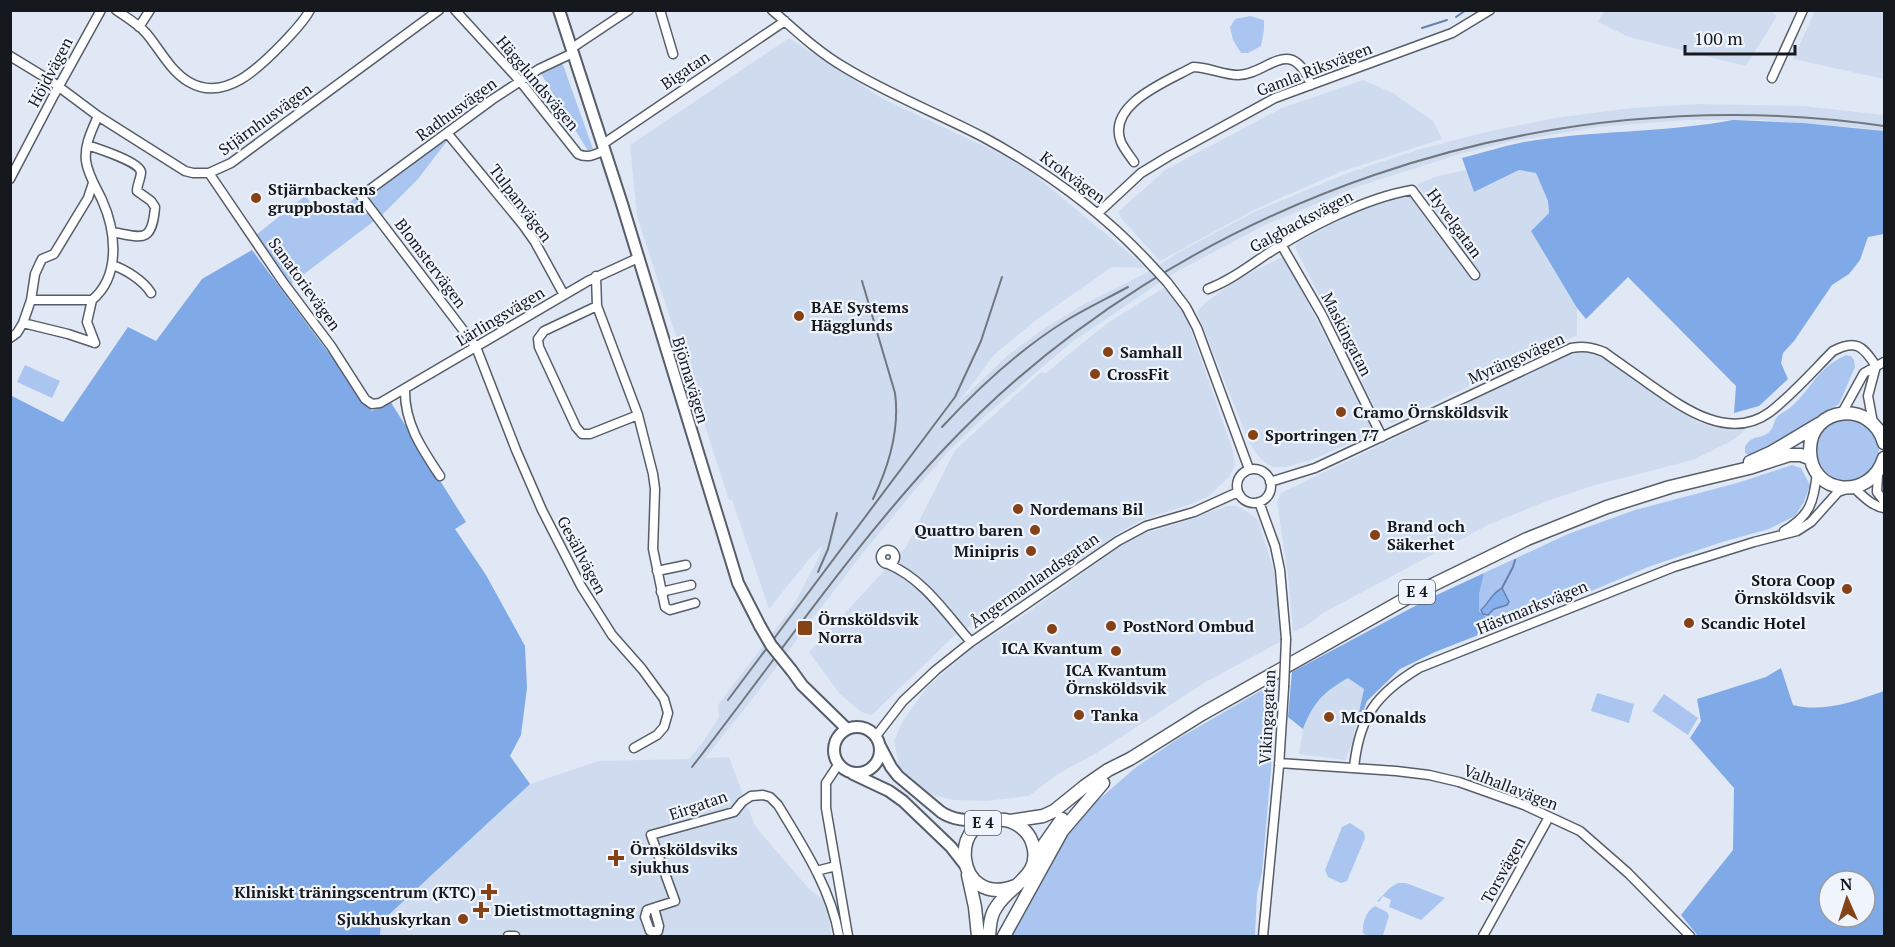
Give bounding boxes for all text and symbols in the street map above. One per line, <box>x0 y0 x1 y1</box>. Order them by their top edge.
scale bar <box>1685 18 1794 56</box>
text: 100 m <box>1694 26 1743 50</box>
street label: Hägglundsvägen <box>492 31 585 136</box>
street label: Höjdvägen <box>22 33 78 111</box>
street label: Gamla Riksvägen <box>1253 37 1375 101</box>
street label: Bigatan <box>656 45 714 94</box>
street label: Radhusvägen <box>411 72 501 146</box>
street label: Stjärnhusvägen <box>214 77 317 160</box>
street label: Krokvägen <box>1036 146 1111 208</box>
street label: Tulpanvägen <box>484 160 558 247</box>
place label: Stjärnbackens gruppbostad <box>268 178 376 218</box>
street label: Galgbacksvägen <box>1246 184 1357 257</box>
street label: Hyvelgatan <box>1422 184 1488 263</box>
marker: Stjärnbackens gruppbostad <box>249 191 263 205</box>
street label: Blomstervägen <box>390 214 472 313</box>
street label: Sanatorievägen <box>264 233 346 335</box>
street label: Lärlingsvägen <box>452 281 549 351</box>
street label: Maskingatan <box>1316 288 1378 380</box>
place label: BAE Systems Hägglunds <box>811 296 909 336</box>
marker: BAE Systems Hägglunds <box>792 309 806 323</box>
street label: Myrängsvägen <box>1464 327 1568 389</box>
street label: Björnavägen <box>667 334 715 426</box>
place label: Samhall <box>1120 341 1182 363</box>
marker: Samhall <box>1101 345 1115 359</box>
place label: CrossFit <box>1107 363 1170 385</box>
marker: CrossFit <box>1088 367 1102 381</box>
place label: Cramo Örnsköldsvik <box>1353 401 1509 423</box>
marker: Cramo Örnsköldsvik <box>1334 405 1348 419</box>
place label: Sportringen 77 <box>1265 424 1379 446</box>
marker: Sportringen 77 <box>1246 428 1260 442</box>
place label: Nordemans Bil <box>1030 498 1143 520</box>
marker: Nordemans Bil <box>1011 502 1025 516</box>
street label: Gesällvägen <box>552 512 612 599</box>
place label: Brand och Säkerhet <box>1387 515 1466 555</box>
place label: Quattro baren <box>915 519 1024 541</box>
marker: Quattro baren <box>1028 523 1042 537</box>
street label: Ångermanlandsgatan <box>965 527 1103 633</box>
marker: Brand och Säkerhet <box>1368 528 1382 542</box>
place label: Minipris <box>954 540 1019 562</box>
marker: Minipris <box>1024 544 1038 558</box>
place label: Stora Coop Örnsköldsvik <box>1735 569 1836 609</box>
street label: Hästmarksvägen <box>1473 575 1591 639</box>
road number: E 4 <box>1399 580 1435 604</box>
marker: Stora Coop Örnsköldsvik <box>1840 582 1854 596</box>
place label: Örnsköldsvik Norra <box>818 608 919 648</box>
place label: Scandic Hotel <box>1701 612 1806 634</box>
place label: PostNord Ombud <box>1123 615 1255 637</box>
marker: Scandic Hotel <box>1682 616 1696 630</box>
marker: Örnsköldsvik Norra <box>796 619 814 637</box>
marker: PostNord Ombud <box>1104 619 1118 633</box>
marker: ICA Kvantum <box>1045 622 1059 636</box>
place label: ICA Kvantum <box>1002 637 1103 659</box>
marker: ICA Kvantum Örnsköldsvik <box>1109 644 1123 658</box>
place label: ICA Kvantum Örnsköldsvik <box>1066 659 1167 699</box>
street label: Vikingagatan <box>1254 669 1280 765</box>
place label: Tanka <box>1091 704 1139 726</box>
place label: McDonalds <box>1341 706 1426 728</box>
marker: Tanka <box>1072 708 1086 722</box>
marker: McDonalds <box>1322 710 1336 724</box>
street label: Valhallavägen <box>1460 759 1562 815</box>
street label: Eirgatan <box>666 785 731 825</box>
road number: E 4 <box>965 811 1001 835</box>
street label: Torsvägen <box>1476 832 1531 907</box>
place label: Örnsköldsviks sjukhus <box>630 838 738 878</box>
marker: Örnsköldsviks sjukhus <box>607 849 625 867</box>
north arrow <box>1817 869 1877 929</box>
text: N <box>1840 873 1853 895</box>
place label: Kliniskt träningscentrum (KTC) <box>234 881 476 903</box>
marker: Kliniskt träningscentrum (KTC) <box>480 883 498 901</box>
place label: Dietistmottagning <box>494 899 636 921</box>
marker: Dietistmottagning <box>472 901 490 919</box>
place label: Sjukhuskyrkan <box>337 908 452 930</box>
marker: Sjukhuskyrkan <box>456 912 470 926</box>

